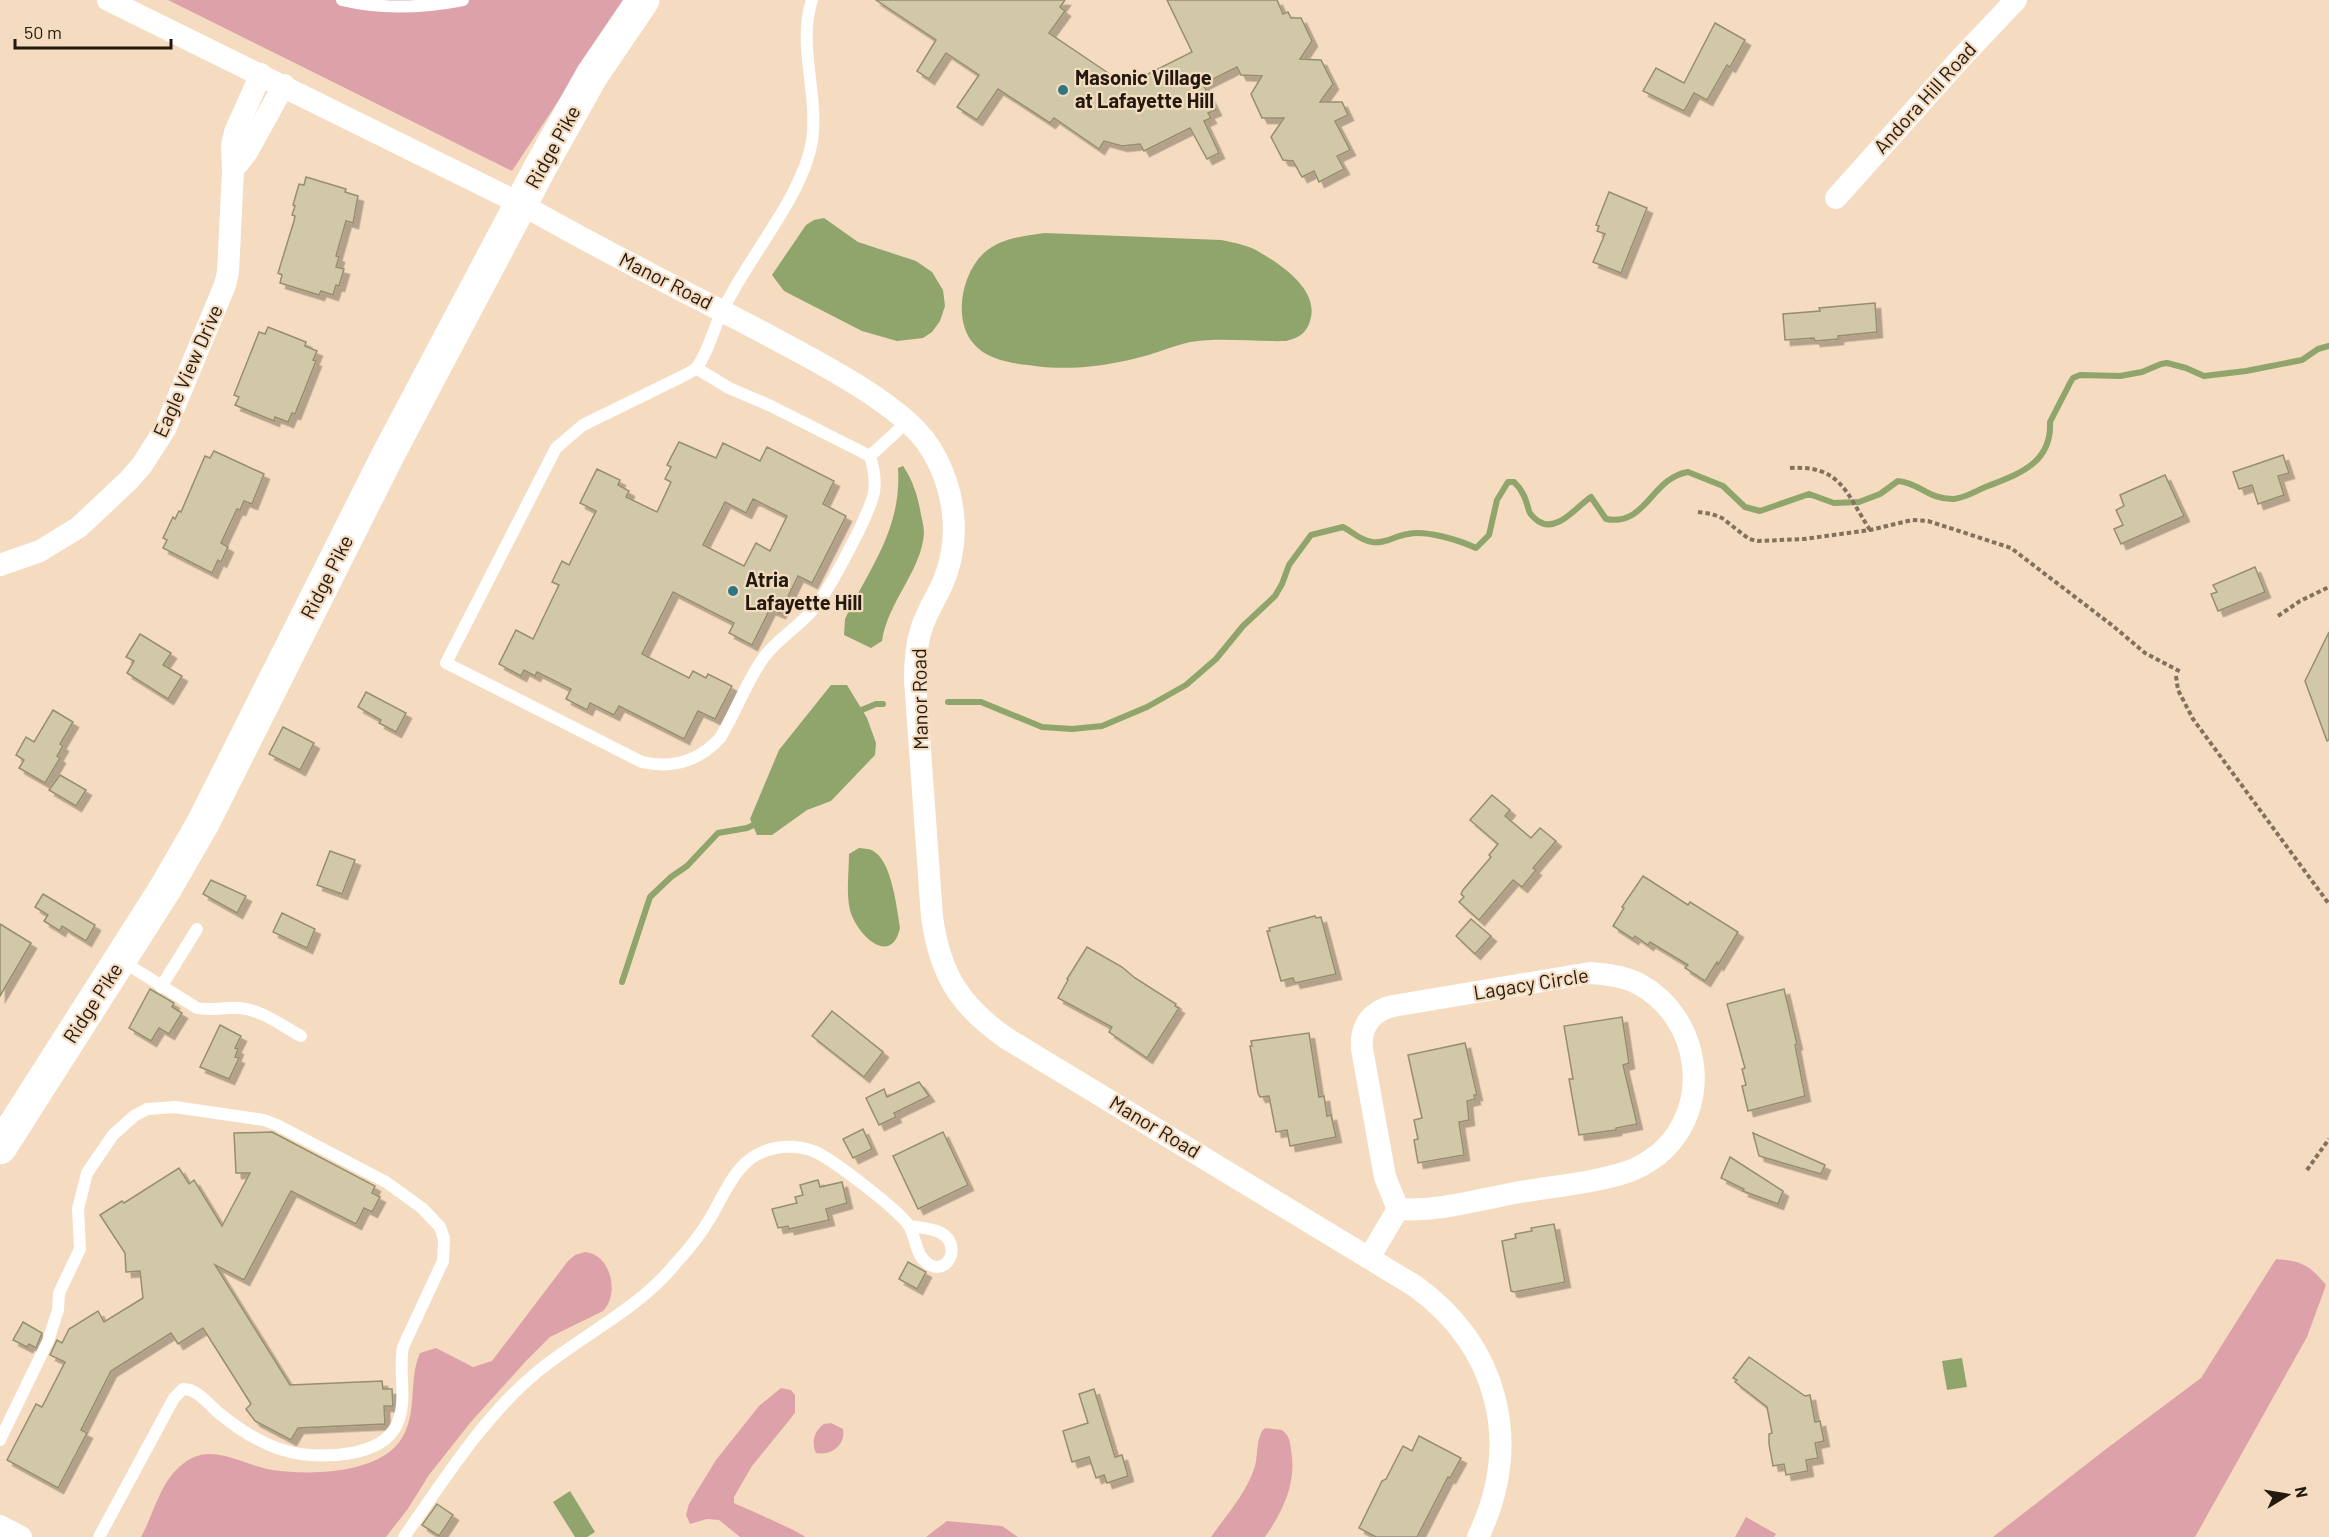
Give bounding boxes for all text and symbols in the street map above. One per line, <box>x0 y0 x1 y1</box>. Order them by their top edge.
scale bar <box>15 12 171 50</box>
text: 50 m <box>24 21 62 43</box>
street label: Andora Hill Road <box>1868 37 1981 158</box>
place label: Masonic Village at Lafayette Hill <box>1075 65 1214 112</box>
marker: Masonic Village at Lafayette Hill <box>1056 83 1070 97</box>
street label: Ridge Pike <box>520 101 585 192</box>
street label: Manor Road <box>616 246 717 314</box>
street label: Eagle View Drive <box>147 301 227 441</box>
street label: Ridge Pike <box>295 531 357 622</box>
place label: Atria Lafayette Hill <box>745 567 862 614</box>
marker: Atria Lafayette Hill <box>726 584 740 598</box>
street label: Manor Road <box>906 648 932 750</box>
street label: Ridge Pike <box>57 958 127 1047</box>
street label: Lagacy Circle <box>1472 962 1590 1004</box>
street label: Manor Road <box>1106 1090 1205 1163</box>
north arrow <box>2257 1465 2317 1525</box>
text: N <box>2292 1485 2313 1499</box>

